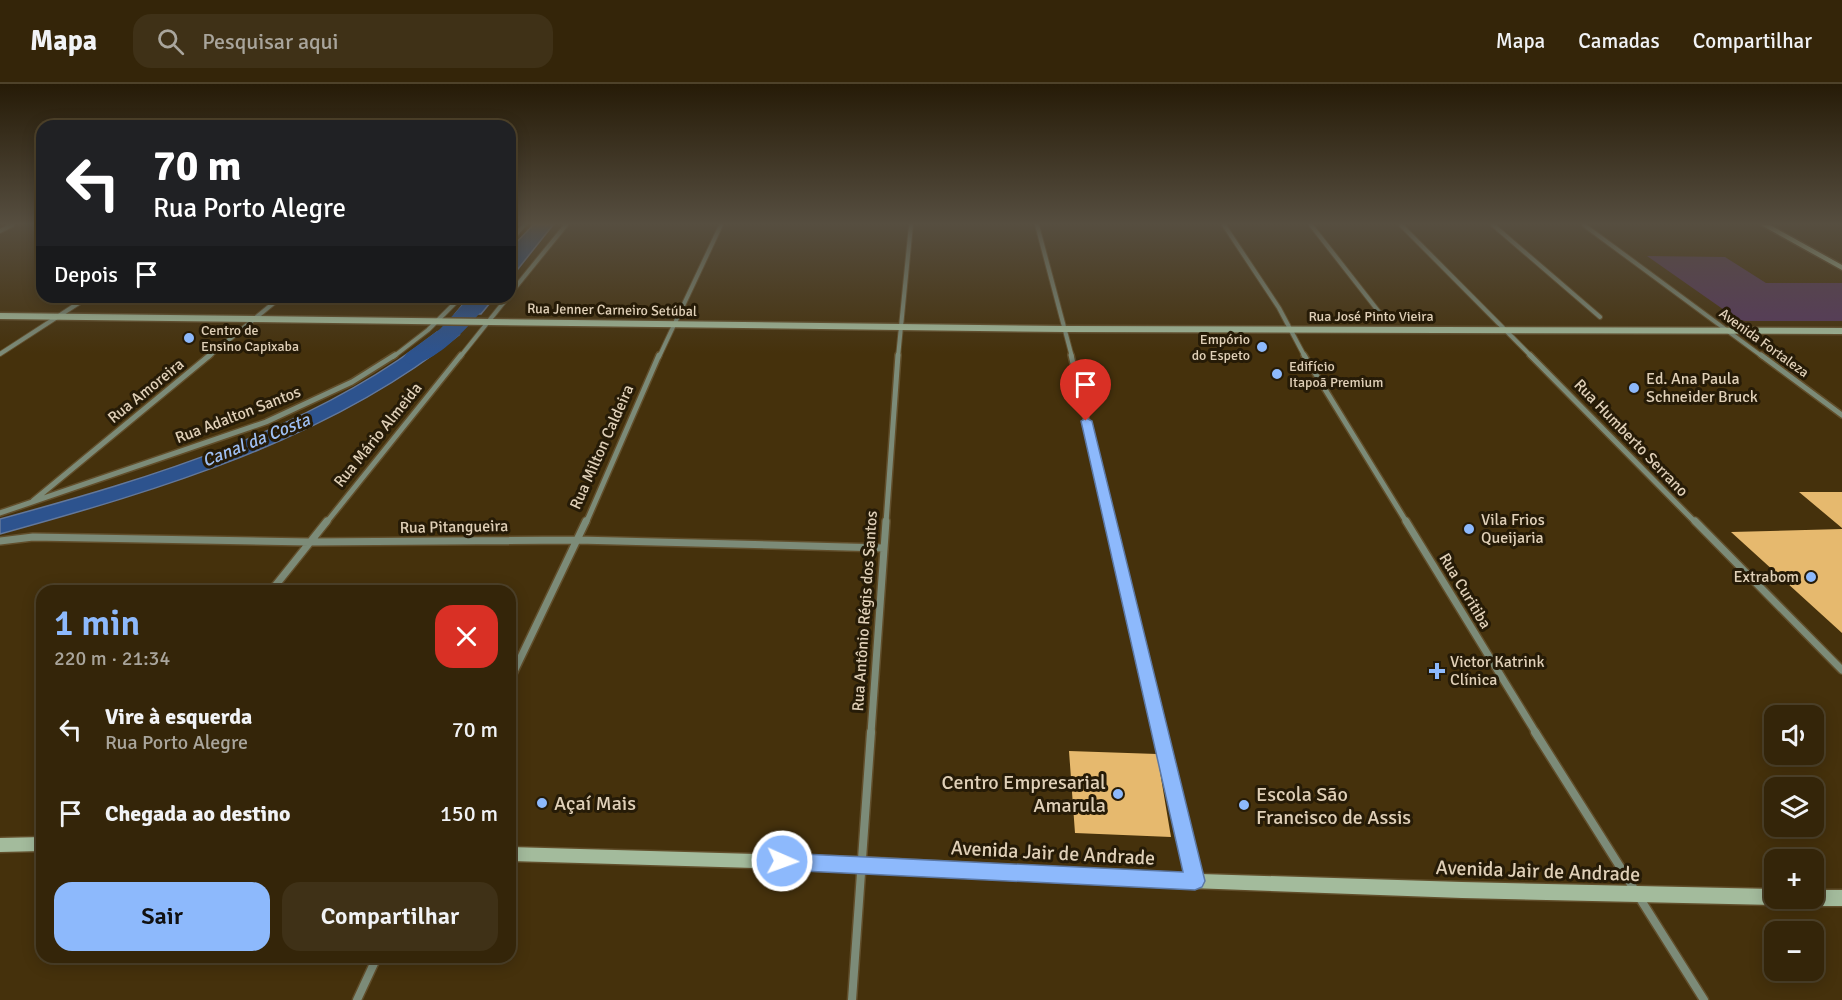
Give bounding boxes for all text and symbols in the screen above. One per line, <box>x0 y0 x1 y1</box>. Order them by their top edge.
search box <box>133 14 553 68</box>
text: Mapa <box>30 24 97 58</box>
icon: search <box>154 25 187 58</box>
text: Pesquisar aqui <box>202 28 339 55</box>
text: Mapa <box>1496 28 1545 54</box>
text: Camadas <box>1578 28 1660 54</box>
text: Compartilhar <box>1693 28 1812 54</box>
text: 70 m <box>153 141 242 192</box>
icon: left <box>54 144 132 222</box>
text: Rua Porto Alegre <box>153 192 346 225</box>
icon: arrive <box>130 258 163 291</box>
text: Depois <box>54 261 118 288</box>
street label: Rua Jenner Carneiro Setúbal <box>527 300 697 320</box>
street label: Avenida Fortaleza <box>1716 305 1812 381</box>
street label: Rua José Pinto Vieira <box>1308 308 1434 325</box>
place label: Centro de Ensino Capixaba <box>201 322 299 355</box>
marker: Centro de Ensino Capixaba <box>182 331 196 345</box>
place label: Empório do Espeto <box>1192 331 1250 364</box>
marker: Empório do Espeto <box>1255 340 1269 354</box>
street label: Rua Amoreira <box>104 354 188 428</box>
place label: Edifício Itapoã Premium <box>1289 358 1383 391</box>
pin <box>1060 359 1111 421</box>
marker: Edifício Itapoã Premium <box>1270 367 1284 381</box>
icon: arrive <box>1069 368 1102 401</box>
place label: Ed. Ana Paula Schneider Bruck <box>1646 369 1758 407</box>
street label: Rua Humberto Serrano <box>1570 375 1692 501</box>
street label: Rua Mário Almeida <box>330 379 426 491</box>
marker: Ed. Ana Paula Schneider Bruck <box>1627 381 1641 395</box>
street label: Rua Adalton Santos <box>172 382 304 448</box>
street label: Rua Milton Caldeira <box>566 382 638 512</box>
water label: Canal da Costa <box>199 408 314 472</box>
street label: Rua Antônio Régis dos Santos <box>848 510 882 712</box>
place label: Vila Frios Queijaria <box>1481 510 1545 548</box>
street label: Rua Pitangueira <box>399 516 509 538</box>
marker: Vila Frios Queijaria <box>1462 522 1476 536</box>
street label: Rua Curitiba <box>1435 549 1495 633</box>
place label: Extrabom <box>1734 567 1799 587</box>
marker: Extrabom <box>1804 570 1818 584</box>
text: 1 min <box>54 601 140 646</box>
button: close <box>435 605 498 668</box>
text: 220 m · 21:34 <box>54 646 170 671</box>
place label: Victor Katrink Clínica <box>1450 652 1545 690</box>
marker: Victor Katrink Clínica <box>1428 662 1446 680</box>
text: Vire à esquerda <box>105 703 252 730</box>
map controls <box>1764 705 1824 981</box>
button: sound <box>1764 705 1824 765</box>
icon: left <box>54 713 87 746</box>
text: 70 m <box>452 716 498 743</box>
text: Rua Porto Alegre <box>105 730 248 755</box>
place label: Centro Empresarial Amarula <box>941 770 1106 818</box>
button: layers <box>1764 777 1824 837</box>
place label: Escola São Francisco de Assis <box>1256 782 1411 830</box>
marker: Centro Empresarial Amarula <box>1111 787 1125 801</box>
place label: Açaí Mais <box>554 791 636 816</box>
marker: Açaí Mais <box>535 796 549 810</box>
icon: arrive <box>54 797 87 830</box>
marker: Escola São Francisco de Assis <box>1237 798 1251 812</box>
text: Chegada ao destino <box>105 800 291 827</box>
text: 150 m <box>440 800 498 827</box>
position arrow <box>750 829 814 893</box>
street label: Avenida Jair de Andrade <box>950 835 1156 871</box>
button: + <box>1764 849 1824 909</box>
street label: Avenida Jair de Andrade <box>1435 855 1641 887</box>
button: Sair <box>54 882 270 951</box>
button: Compartilhar <box>282 882 498 951</box>
button: − <box>1764 921 1824 981</box>

